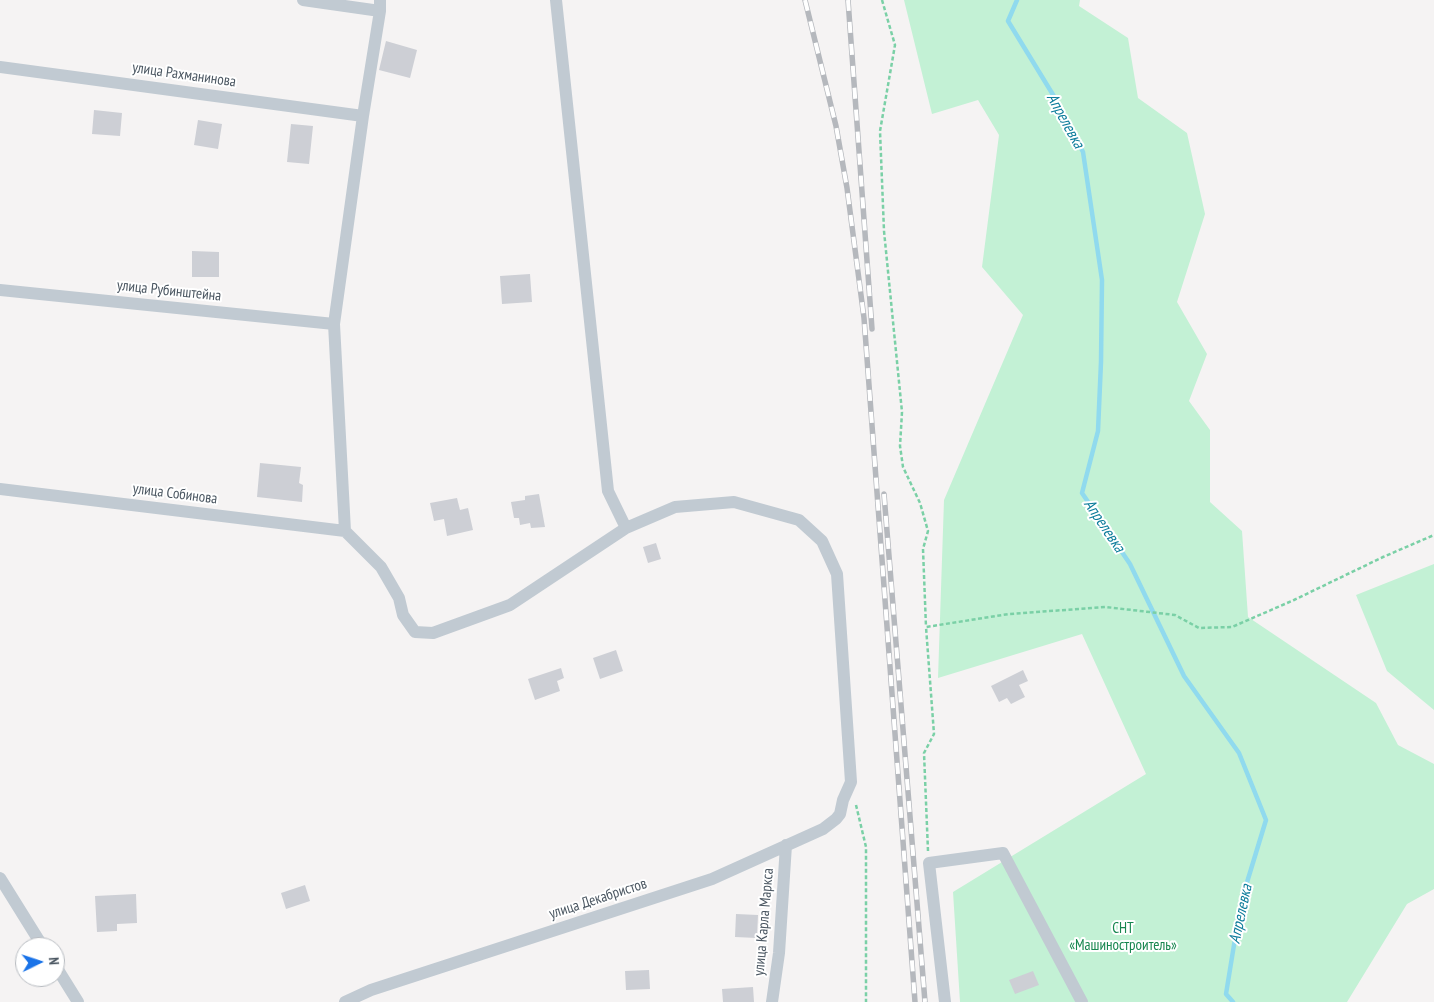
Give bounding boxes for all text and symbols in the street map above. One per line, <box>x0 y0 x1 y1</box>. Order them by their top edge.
street label: улица Рахманинова <box>131 59 237 91</box>
water label: Апрелевка <box>1042 90 1088 152</box>
street label: улица Рубинштейна <box>116 277 222 305</box>
street label: улица Собинова <box>132 480 218 508</box>
water label: Апрелевка <box>1079 496 1129 556</box>
street label: улица Карла Маркса <box>750 867 778 977</box>
street label: улица Декабристов <box>547 875 649 923</box>
water label: Апрелевка <box>1225 883 1257 945</box>
park label: СНТ «Машиностроитель» <box>1069 920 1177 955</box>
north arrow <box>15 937 65 987</box>
text: N <box>45 957 63 965</box>

